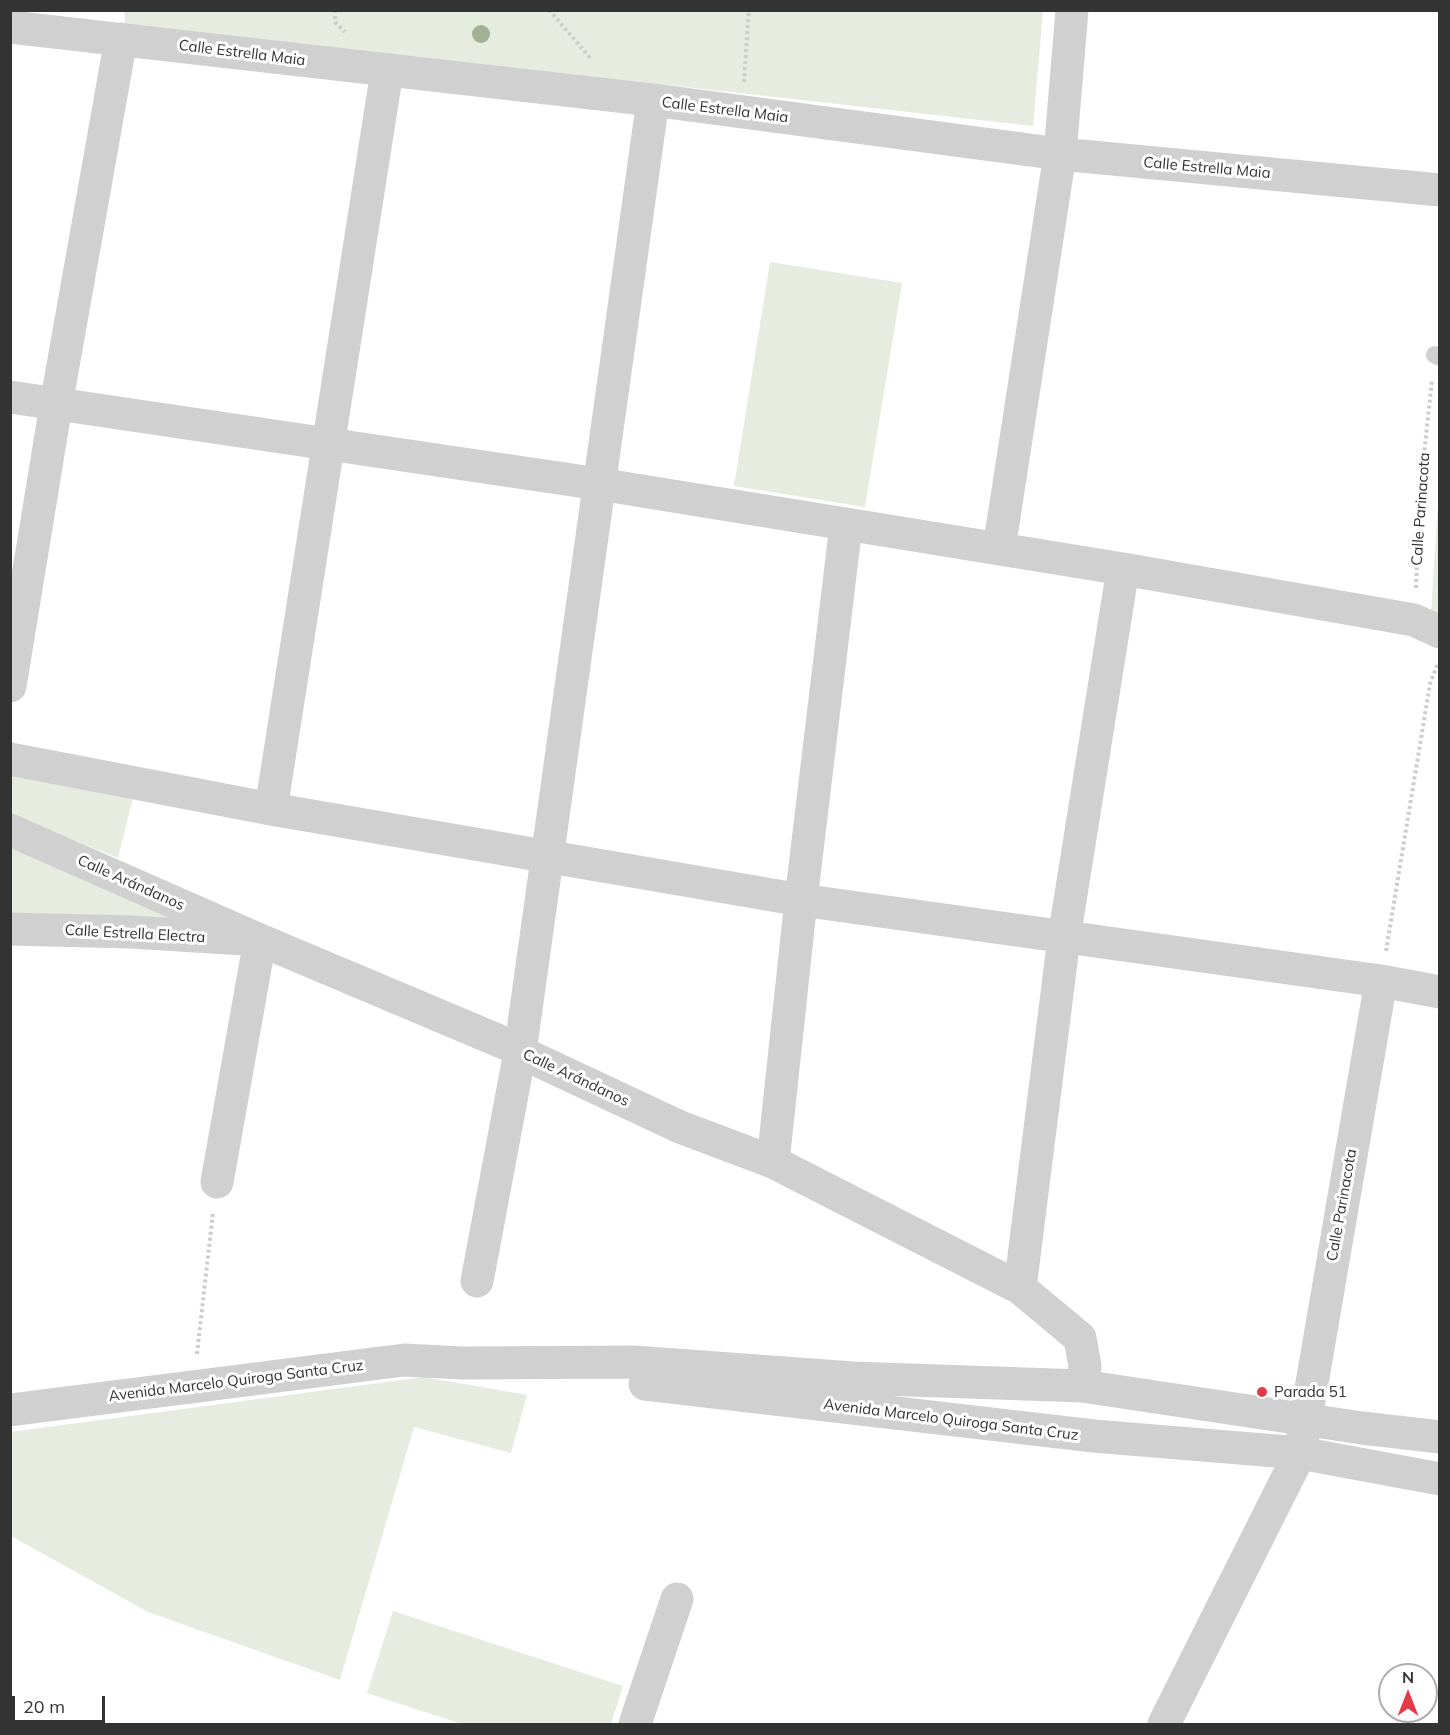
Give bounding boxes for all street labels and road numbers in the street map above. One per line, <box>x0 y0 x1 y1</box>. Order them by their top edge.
street label: Calle Estrella Maia <box>178 36 306 70</box>
street label: Calle Estrella Maia <box>661 93 789 127</box>
street label: Calle Estrella Maia <box>1143 153 1271 183</box>
street label: Calle Parinacota <box>1408 452 1434 566</box>
street label: Calle Arándanos <box>75 851 187 915</box>
street label: Calle Estrella Electra <box>64 921 206 947</box>
street label: Calle Arándanos <box>520 1045 632 1111</box>
street label: Calle Parinacota <box>1323 1148 1361 1262</box>
street label: Avenida Marcelo Quiroga Santa Cruz <box>107 1356 365 1406</box>
street label: Avenida Marcelo Quiroga Santa Cruz <box>822 1395 1080 1445</box>

